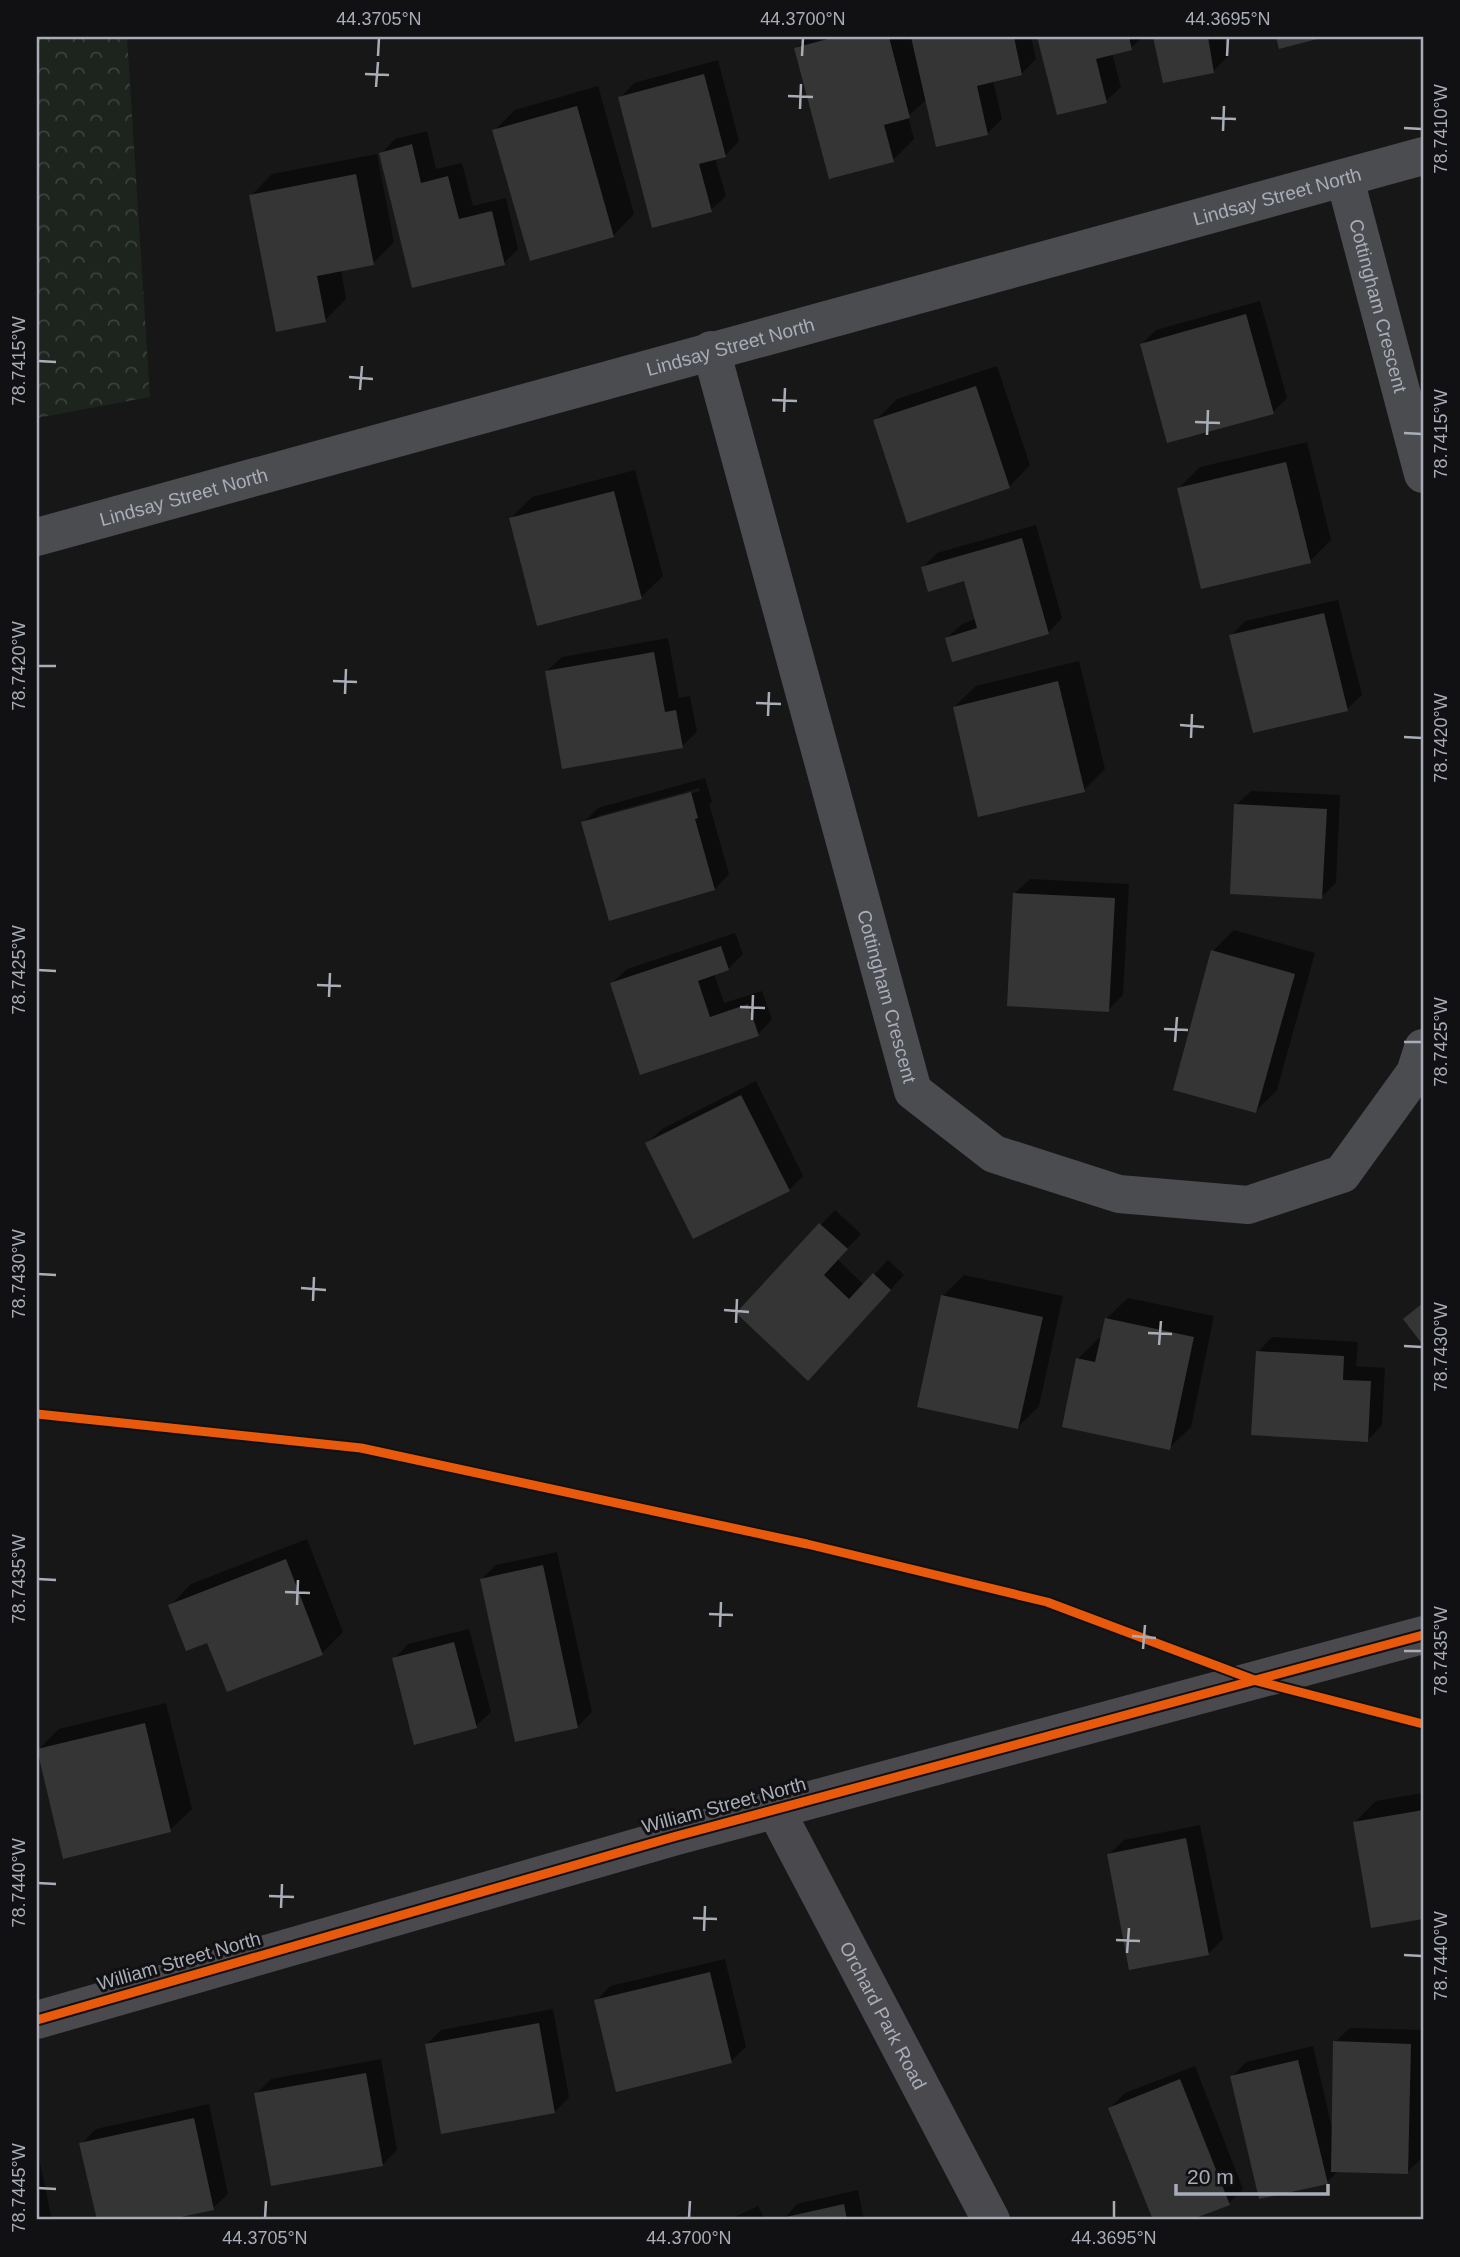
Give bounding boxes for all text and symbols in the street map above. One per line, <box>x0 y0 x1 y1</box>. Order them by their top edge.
text: 44.3705°N <box>336 9 422 29</box>
text: 44.3700°N <box>760 9 846 29</box>
text: 44.3695°N <box>1185 9 1271 29</box>
text: 78.7410°W <box>1431 84 1451 174</box>
street label: Lindsay Street North <box>1191 163 1363 229</box>
street label: Cottingham Crescent <box>1346 217 1412 395</box>
street label: Lindsay Street North <box>644 313 817 380</box>
text: 78.7415°W <box>9 316 29 406</box>
text: 78.7415°W <box>1431 389 1451 479</box>
street label: Lindsay Street North <box>97 464 270 530</box>
text: 78.7420°W <box>9 621 29 711</box>
text: 78.7420°W <box>1431 693 1451 783</box>
street label: Cottingham Crescent <box>854 907 921 1086</box>
text: 78.7425°W <box>9 925 29 1015</box>
text: 78.7425°W <box>1431 997 1451 1087</box>
text: 78.7430°W <box>9 1229 29 1319</box>
text: 78.7430°W <box>1431 1302 1451 1392</box>
text: 78.7435°W <box>9 1534 29 1624</box>
text: 78.7435°W <box>1431 1606 1451 1696</box>
street label: William Street North <box>640 1773 808 1837</box>
text: 78.7440°W <box>9 1838 29 1928</box>
text: 78.7440°W <box>1431 1911 1451 2001</box>
street label: William Street North <box>95 1928 263 1994</box>
street label: Orchard Park Road <box>836 1938 931 2093</box>
text: 78.7445°W <box>9 2143 29 2233</box>
scale bar <box>1176 2152 1329 2196</box>
text: 20 m <box>1187 2165 1234 2188</box>
text: 44.3705°N <box>222 2228 308 2248</box>
text: 44.3700°N <box>646 2228 732 2248</box>
text: 44.3695°N <box>1071 2228 1157 2248</box>

